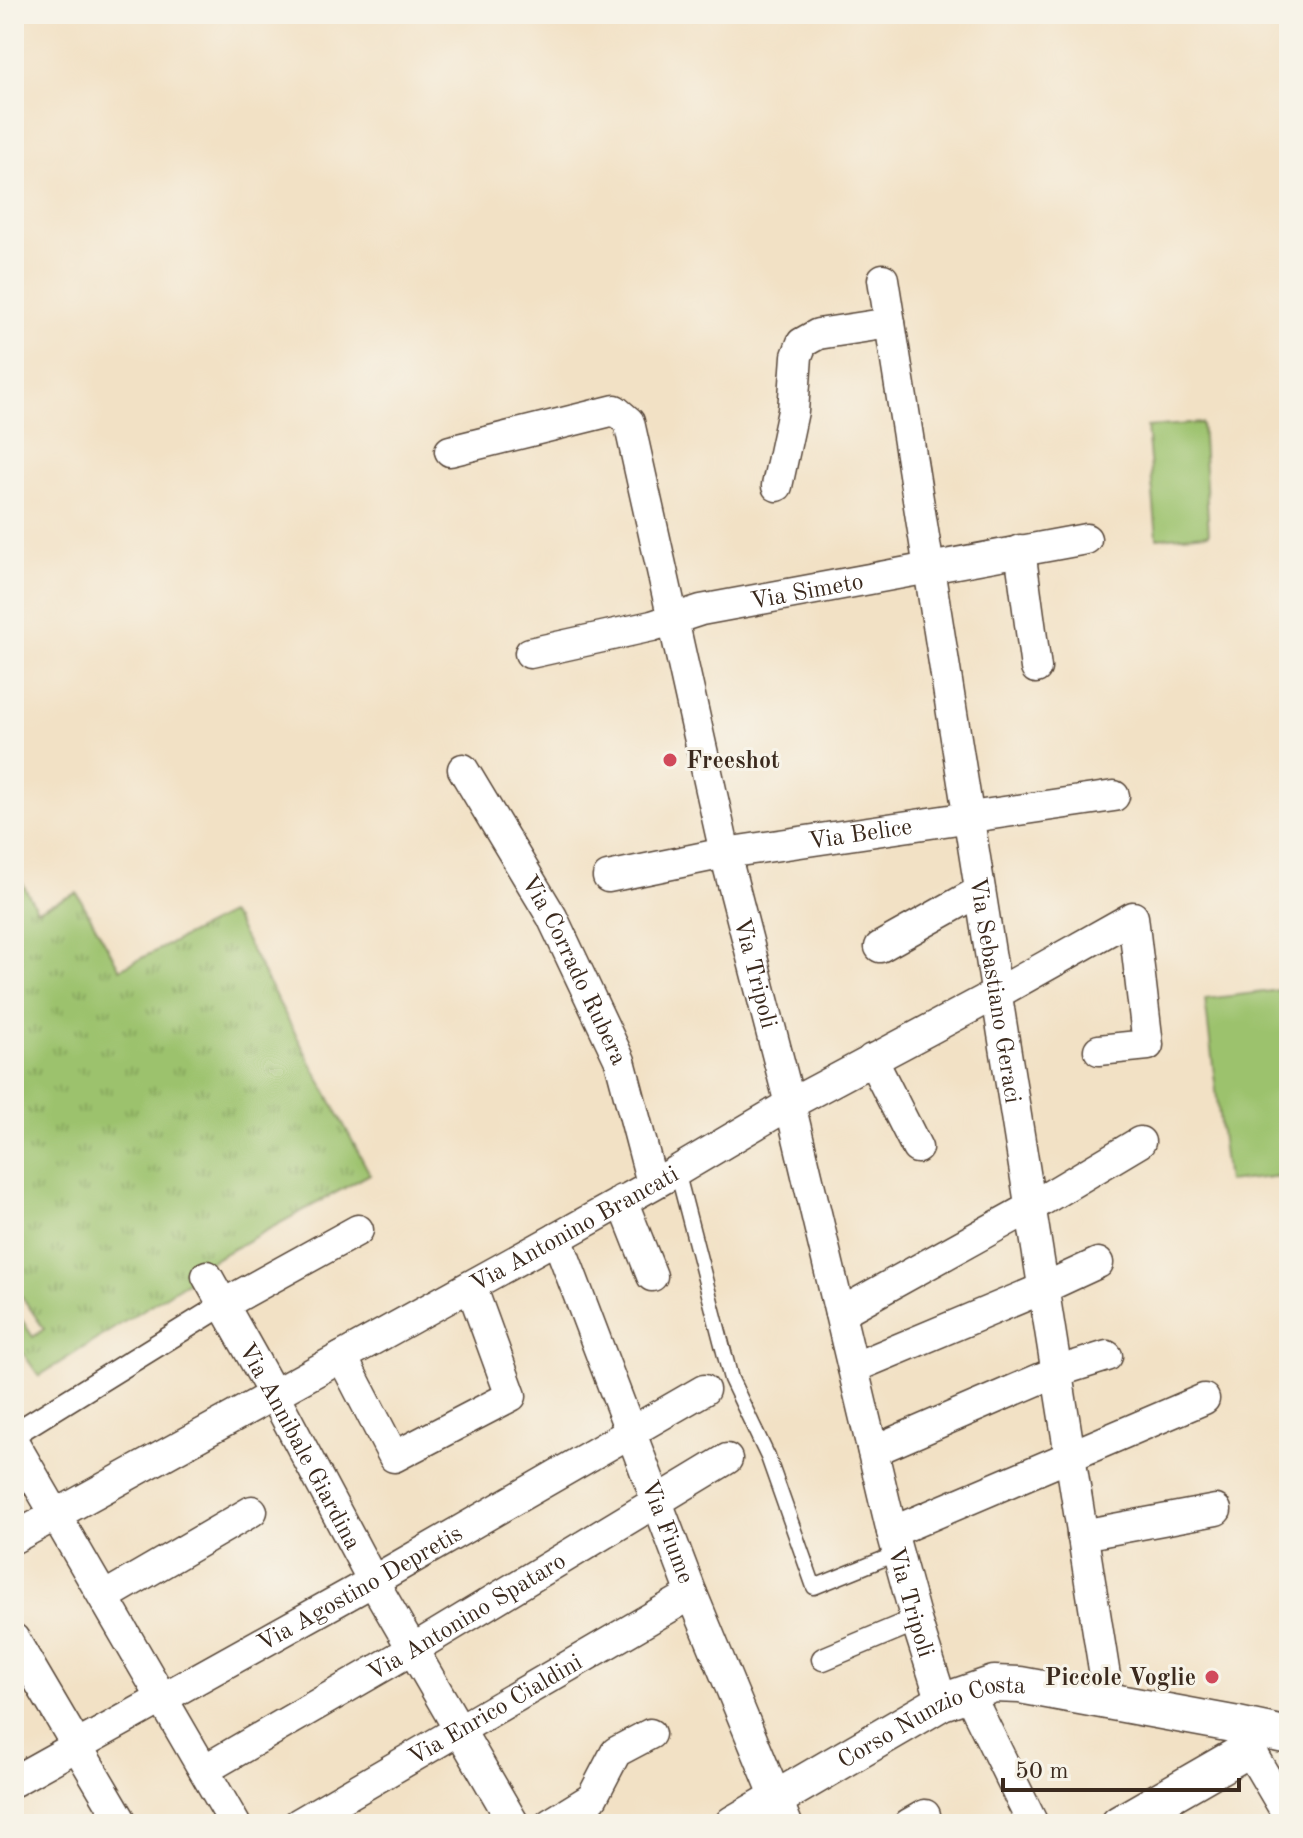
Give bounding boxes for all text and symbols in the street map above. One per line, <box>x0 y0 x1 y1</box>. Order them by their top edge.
street label: Via Simeto <box>749 570 865 615</box>
place label: Freeshot <box>686 750 780 774</box>
marker: Freeshot <box>661 751 679 769</box>
street label: Via Belice <box>807 816 914 855</box>
street label: Via Corrado Rubera <box>516 872 630 1069</box>
street label: Via Sebastiano Geraci <box>964 876 1024 1105</box>
street label: Via Tripoli <box>728 916 780 1031</box>
street label: Via Antonino Brancati <box>467 1163 683 1297</box>
street label: Via Annibale Giardina <box>233 1339 364 1554</box>
street label: Via Fiume <box>636 1477 697 1587</box>
street label: Via Agostino Depretis <box>254 1522 467 1657</box>
street label: Via Tripoli <box>883 1545 937 1661</box>
street label: Via Antonino Spataro <box>364 1549 571 1687</box>
street label: Via Enrico Cialdini <box>405 1651 587 1771</box>
place label: Piccole Voglie <box>1045 1667 1196 1691</box>
marker: Piccole Voglie <box>1203 1668 1221 1686</box>
street label: Corso Nunzio Costa <box>834 1674 1026 1774</box>
scale bar <box>1003 1742 1239 1792</box>
text: 50 m <box>1015 1760 1069 1784</box>

